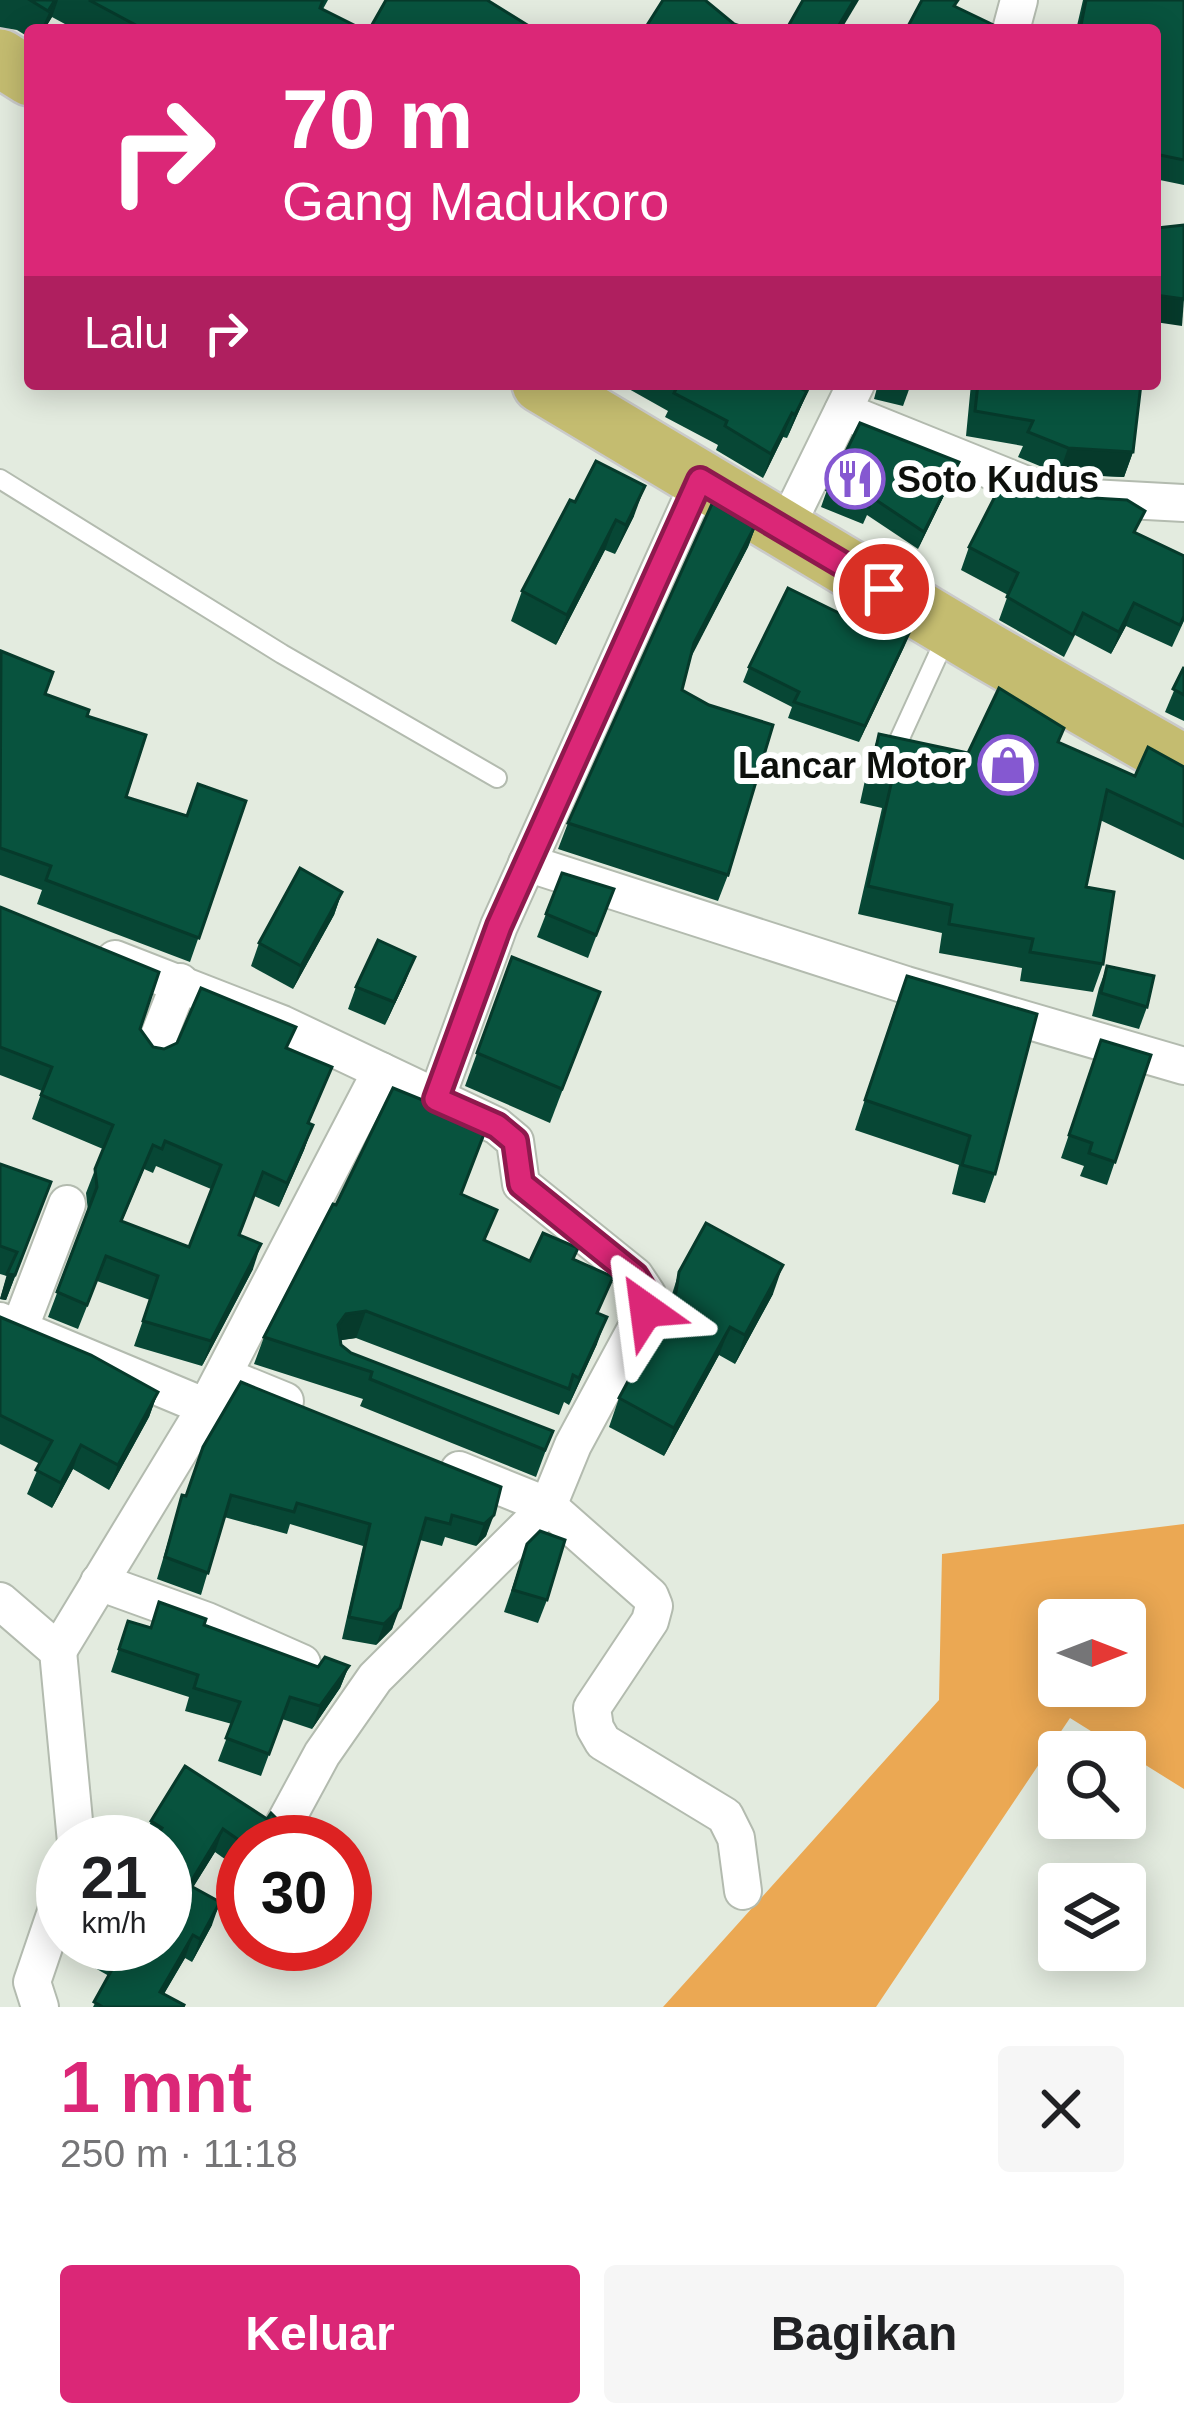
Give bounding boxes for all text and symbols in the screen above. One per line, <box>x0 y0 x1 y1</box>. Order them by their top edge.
icon: right <box>84 72 240 228</box>
text: 70 m <box>282 72 473 166</box>
text: Gang Madukoro <box>282 171 669 231</box>
icon: right <box>193 300 259 366</box>
text: Lalu <box>84 307 169 358</box>
restaurant icon: Soto Kudus <box>824 448 886 510</box>
place label: Soto Kudus <box>897 459 1099 500</box>
pin <box>833 538 935 640</box>
icon: arrive <box>851 556 917 622</box>
shop icon: Lancar Motor <box>977 734 1039 796</box>
place label: Lancar Motor <box>738 745 966 786</box>
position arrow <box>583 1247 709 1373</box>
north arrow <box>1038 1599 1146 1707</box>
map controls <box>1038 1599 1146 1971</box>
button: search <box>1038 1731 1146 1839</box>
speed limit sign: 30 <box>216 1815 372 1971</box>
text: 21 <box>81 1844 147 1911</box>
button: layers <box>1038 1863 1146 1971</box>
text: km/h <box>81 1906 147 1939</box>
button: close <box>998 2046 1124 2172</box>
text: 1 mnt <box>60 2047 252 2127</box>
text: 250 m · 11:18 <box>60 2132 298 2175</box>
button: Keluar <box>60 2265 580 2403</box>
button: Bagikan <box>604 2265 1124 2403</box>

